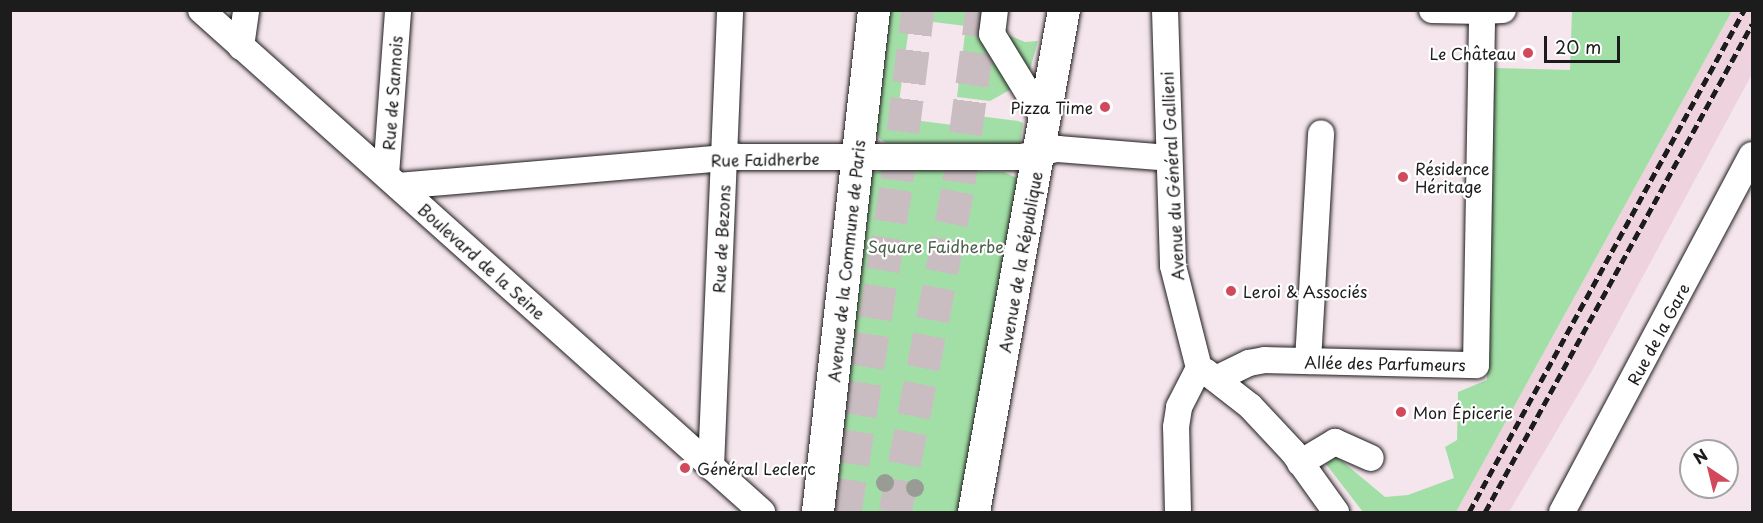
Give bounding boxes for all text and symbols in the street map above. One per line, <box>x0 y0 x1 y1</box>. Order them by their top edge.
scale bar <box>1547 24 1624 62</box>
street label: Rue de Sannois <box>378 33 406 153</box>
text: 20 m <box>1555 33 1601 60</box>
place label: Le Château <box>1428 43 1516 63</box>
marker: Le Château <box>1521 46 1535 60</box>
street label: Avenue du Général Gallieni <box>1157 71 1187 281</box>
place label: Pizza Time <box>1011 97 1093 117</box>
marker: Pizza Time <box>1098 100 1112 114</box>
street label: Avenue de la Commune de Paris <box>824 138 868 384</box>
street label: Rue Faidherbe <box>709 148 821 170</box>
place label: Résidence Héritage <box>1415 158 1489 196</box>
street label: Avenue de la République <box>994 169 1046 355</box>
marker: Résidence Héritage <box>1396 170 1410 184</box>
street label: Rue de Bezons <box>709 183 733 295</box>
street label: Boulevard de la Seine <box>414 198 550 324</box>
park label: Square Faidherbe <box>868 236 1004 256</box>
street label: Rue de la Gare <box>1622 278 1694 390</box>
place label: Leroi & Associés <box>1243 281 1369 301</box>
marker: Leroi & Associés <box>1224 284 1238 298</box>
street label: Allée des Parfumeurs <box>1304 352 1466 374</box>
place label: Mon Épicerie <box>1413 402 1513 422</box>
marker: Mon Épicerie <box>1394 405 1408 419</box>
north arrow <box>1679 439 1739 499</box>
text: N <box>1688 442 1712 469</box>
place label: Général Leclerc <box>697 458 816 478</box>
marker: Général Leclerc <box>678 461 692 475</box>

